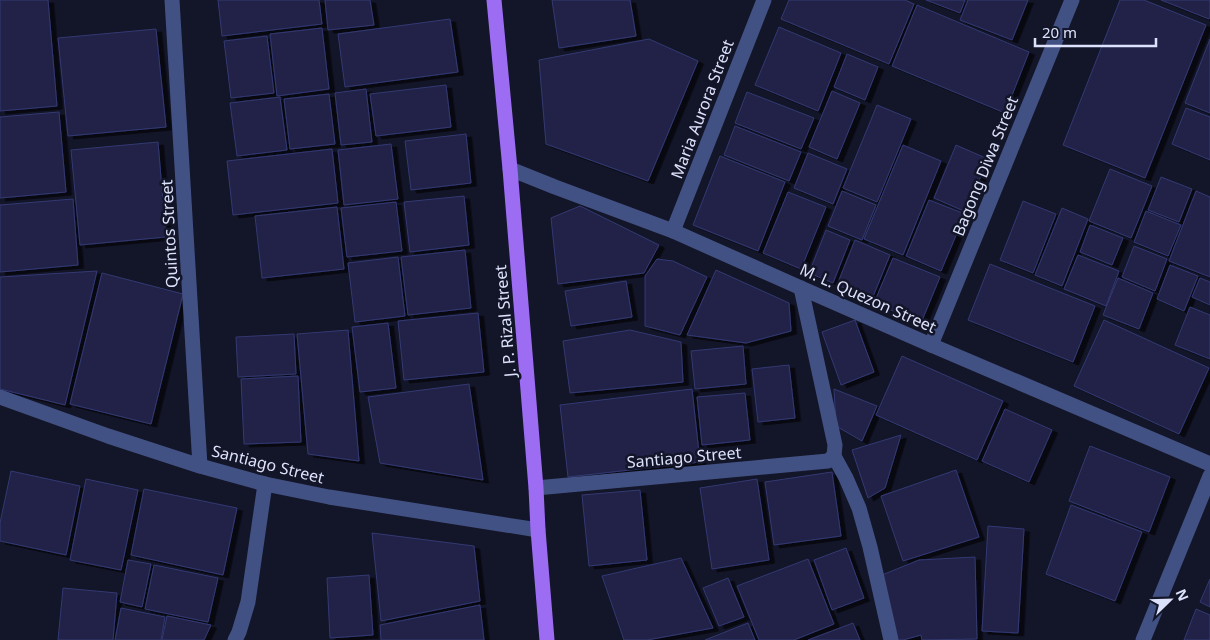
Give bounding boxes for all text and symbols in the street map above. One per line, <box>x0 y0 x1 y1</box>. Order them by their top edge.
scale bar <box>1035 15 1156 47</box>
text: 20 m <box>1042 22 1077 42</box>
street label: Maria Aurora Street <box>665 36 739 182</box>
street label: Bagong Diwa Street <box>947 93 1023 239</box>
street label: Quintos Street <box>155 179 183 289</box>
street label: M. L. Quezon Street <box>796 258 940 338</box>
street label: J. P. Rizal Street <box>489 264 521 380</box>
street label: Santiago Street <box>210 439 327 489</box>
street label: Santiago Street <box>626 441 742 473</box>
north arrow <box>1145 575 1195 625</box>
text: N <box>1171 586 1193 604</box>

